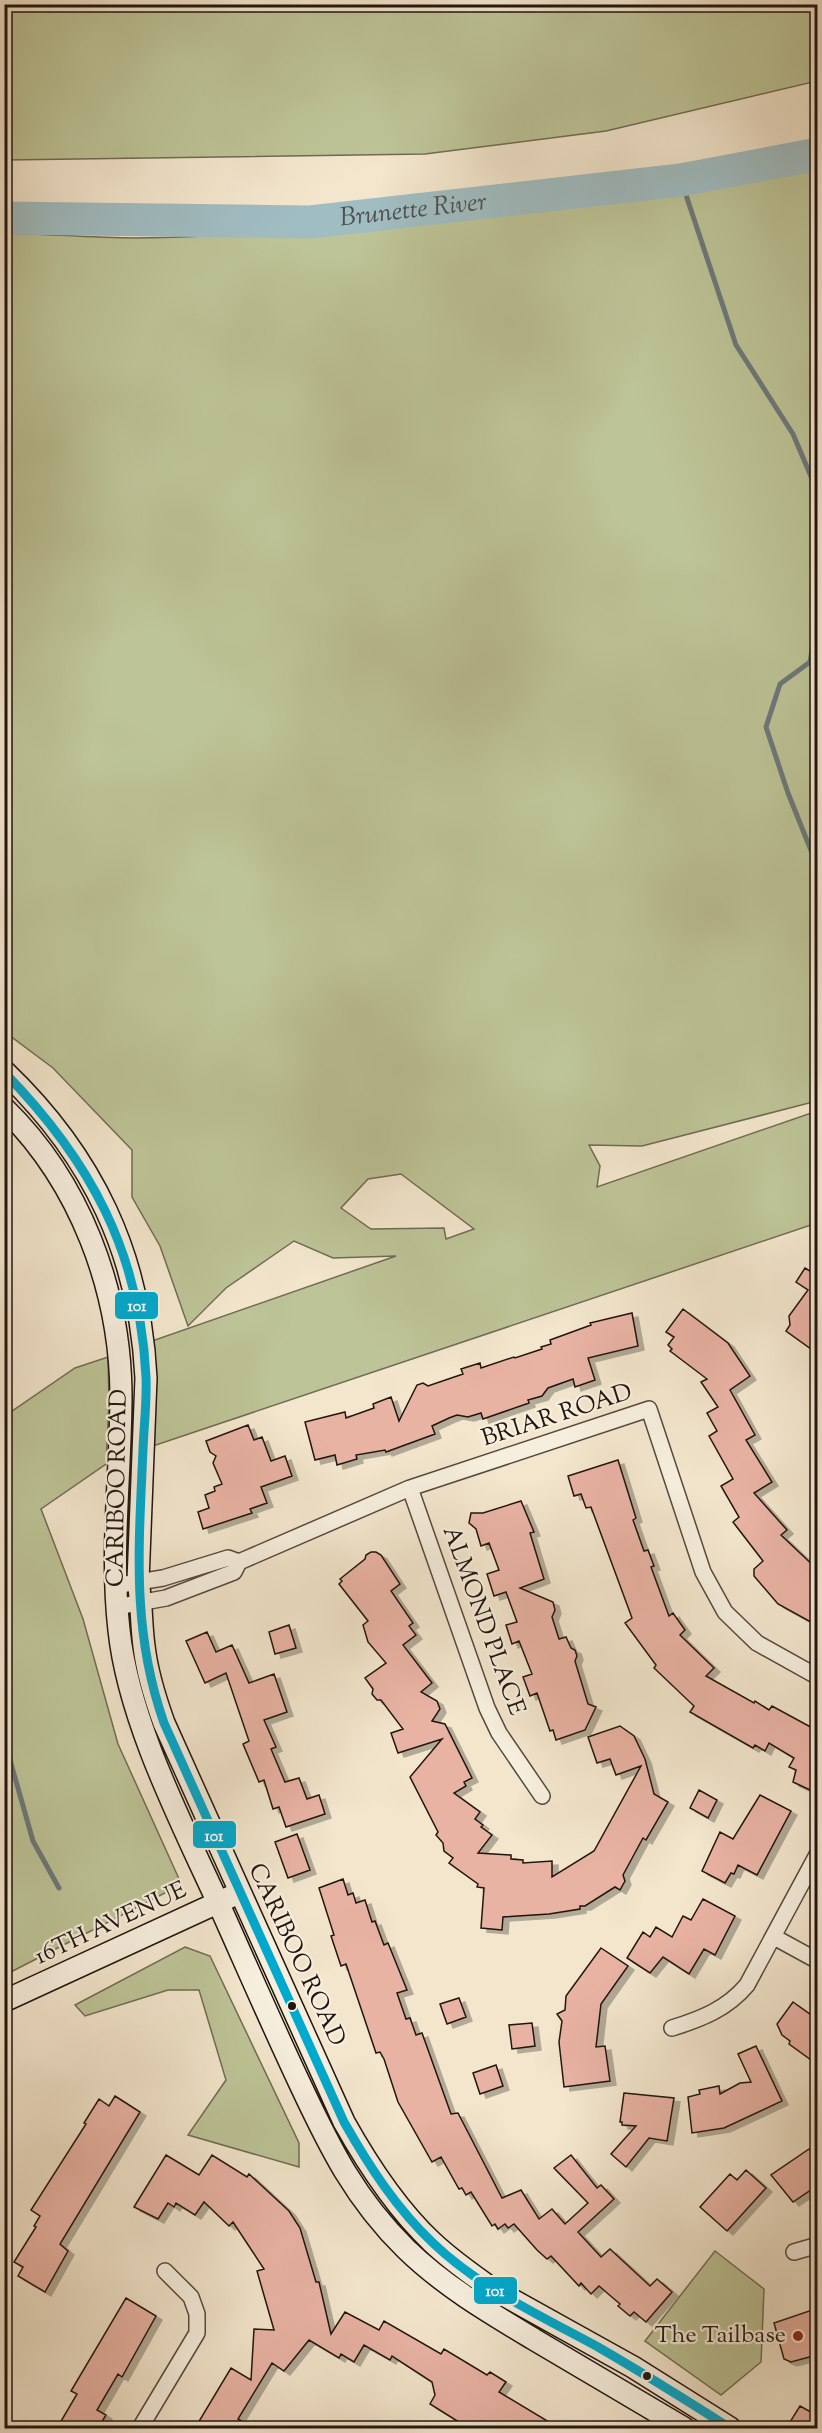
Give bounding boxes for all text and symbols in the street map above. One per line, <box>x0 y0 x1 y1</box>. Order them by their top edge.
water label: Brunette River <box>338 184 489 237</box>
line badge: 101 <box>114 1291 159 1320</box>
text: 101 <box>127 1296 147 1319</box>
street label: BRIAR ROAD <box>477 1376 637 1456</box>
street label: CARIBOO ROAD <box>99 1389 137 1587</box>
street label: ALMOND PLACE <box>433 1522 533 1721</box>
line badge: 101 <box>192 1820 237 1849</box>
text: 101 <box>204 1826 224 1849</box>
street label: CARIBOO ROAD <box>239 1858 353 2052</box>
street label: 16TH AVENUE <box>29 1874 193 1974</box>
unlabelled marker <box>286 2000 298 2012</box>
line badge: 101 <box>473 2276 518 2305</box>
text: 101 <box>485 2281 505 2304</box>
place label: The Tailbase <box>655 2319 786 2353</box>
marker: The Tailbase <box>791 2329 805 2343</box>
unlabelled marker <box>641 2370 653 2382</box>

